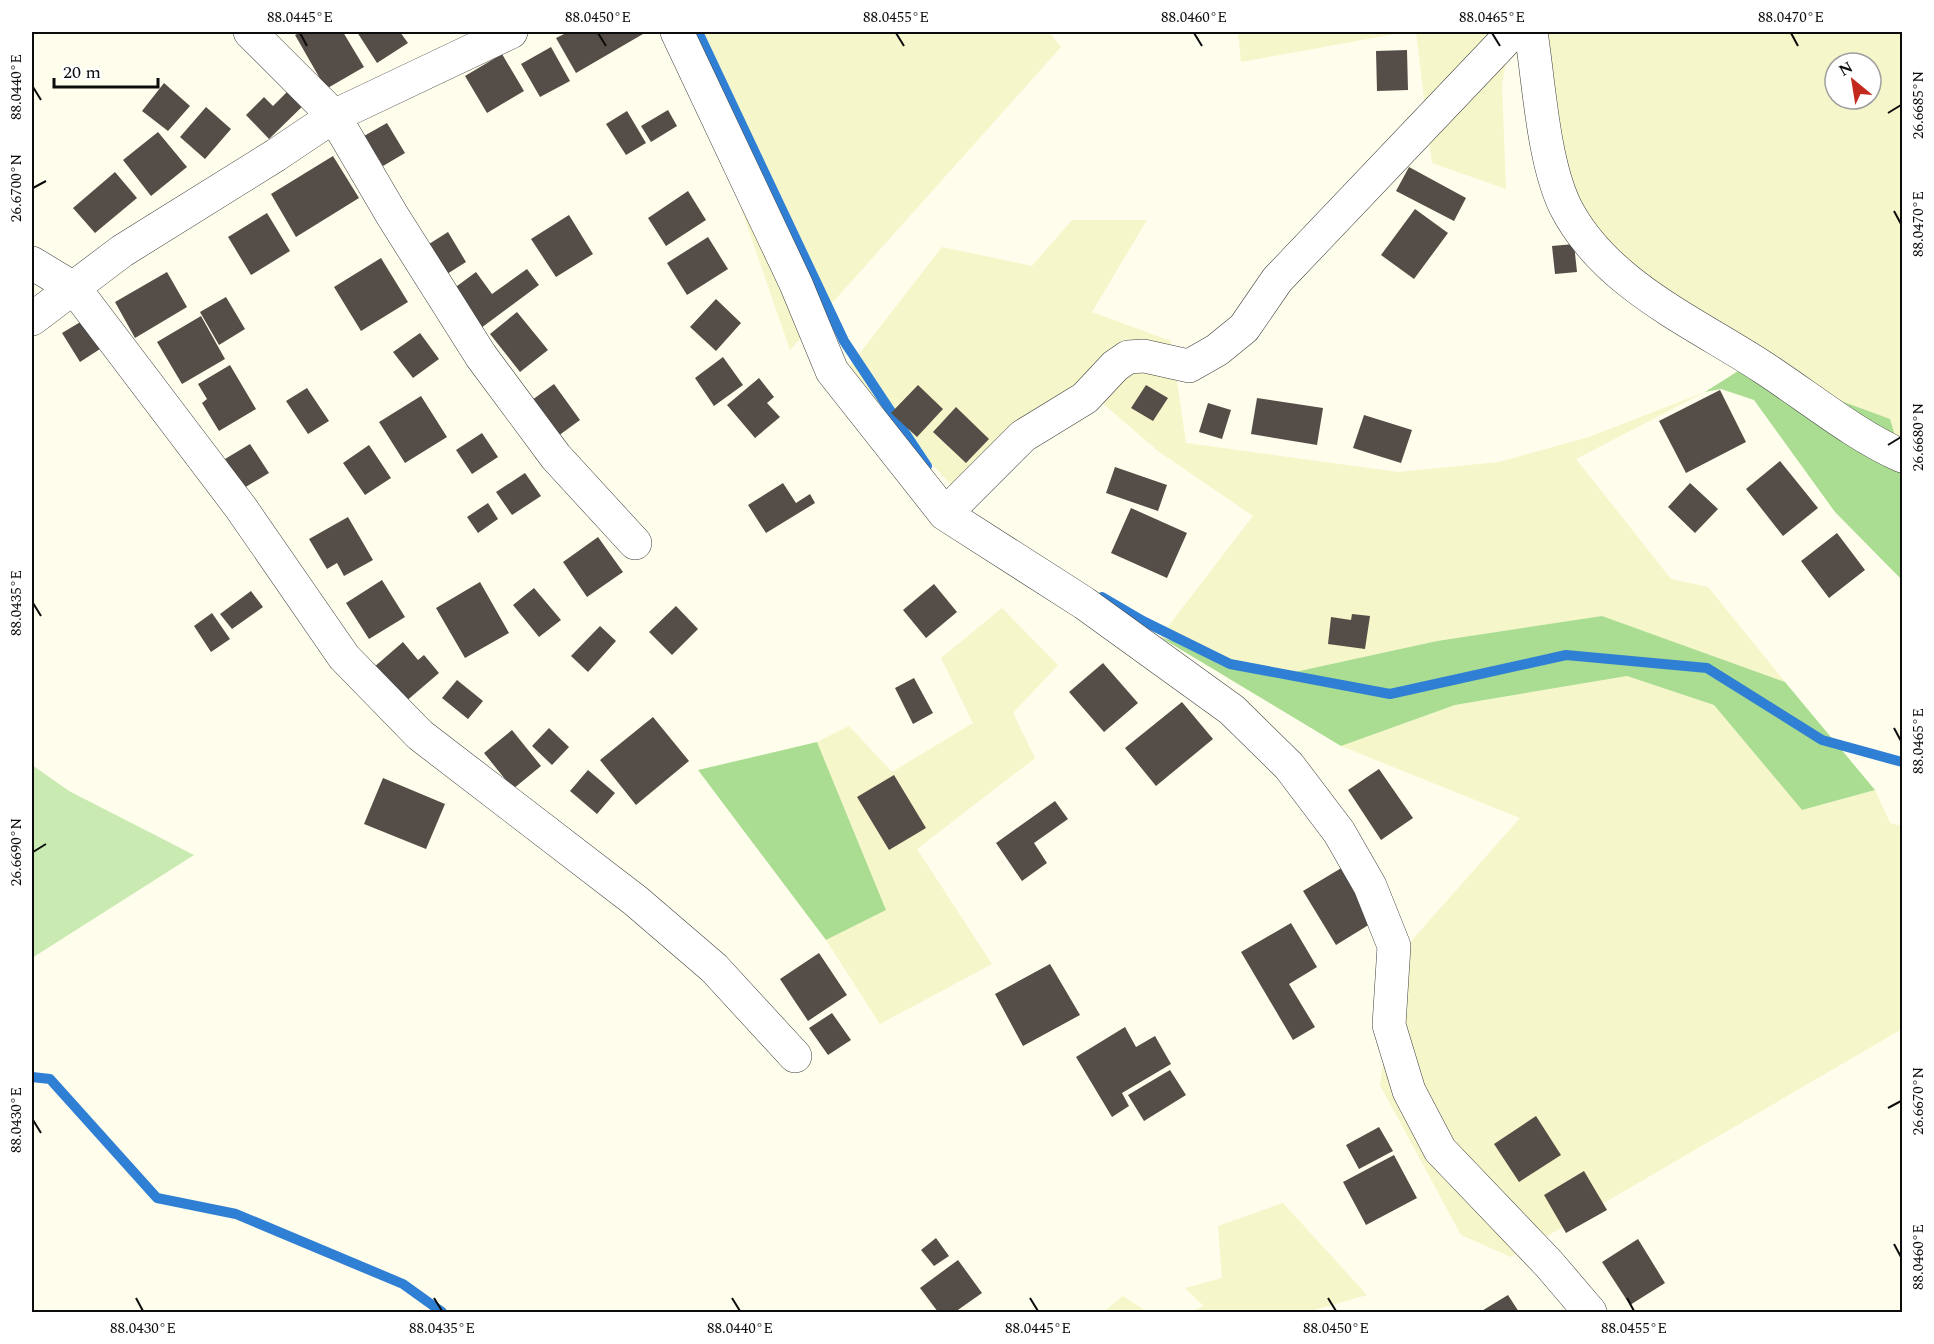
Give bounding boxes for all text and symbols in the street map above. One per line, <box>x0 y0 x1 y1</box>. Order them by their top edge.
text: 88.0445°E <box>267 6 333 29</box>
text: 88.0450°E <box>565 6 631 29</box>
text: 88.0455°E <box>863 6 929 29</box>
text: 88.0460°E <box>1161 6 1227 29</box>
text: 88.0465°E <box>1459 6 1525 29</box>
text: 88.0470°E <box>1758 6 1824 29</box>
scale bar <box>54 51 158 89</box>
north arrow <box>1823 51 1883 111</box>
text: 88.0440°E <box>5 54 28 120</box>
text: N <box>1834 55 1858 83</box>
text: 20 m <box>63 59 101 86</box>
text: 26.6685°N <box>1907 71 1930 139</box>
text: 26.6700°N <box>5 154 28 222</box>
text: 88.0470°E <box>1907 191 1930 257</box>
text: 26.6680°N <box>1907 403 1930 471</box>
text: 88.0435°E <box>5 570 28 636</box>
text: 88.0465°E <box>1907 708 1930 774</box>
text: 26.6690°N <box>5 818 28 886</box>
text: 26.6670°N <box>1907 1067 1930 1135</box>
text: 88.0430°E <box>5 1087 28 1153</box>
text: 88.0460°E <box>1907 1224 1930 1290</box>
text: 88.0430°E <box>110 1317 176 1340</box>
text: 88.0435°E <box>409 1317 475 1340</box>
text: 88.0440°E <box>707 1317 773 1340</box>
text: 88.0445°E <box>1005 1317 1071 1340</box>
text: 88.0450°E <box>1303 1317 1369 1340</box>
text: 88.0455°E <box>1601 1317 1667 1340</box>

